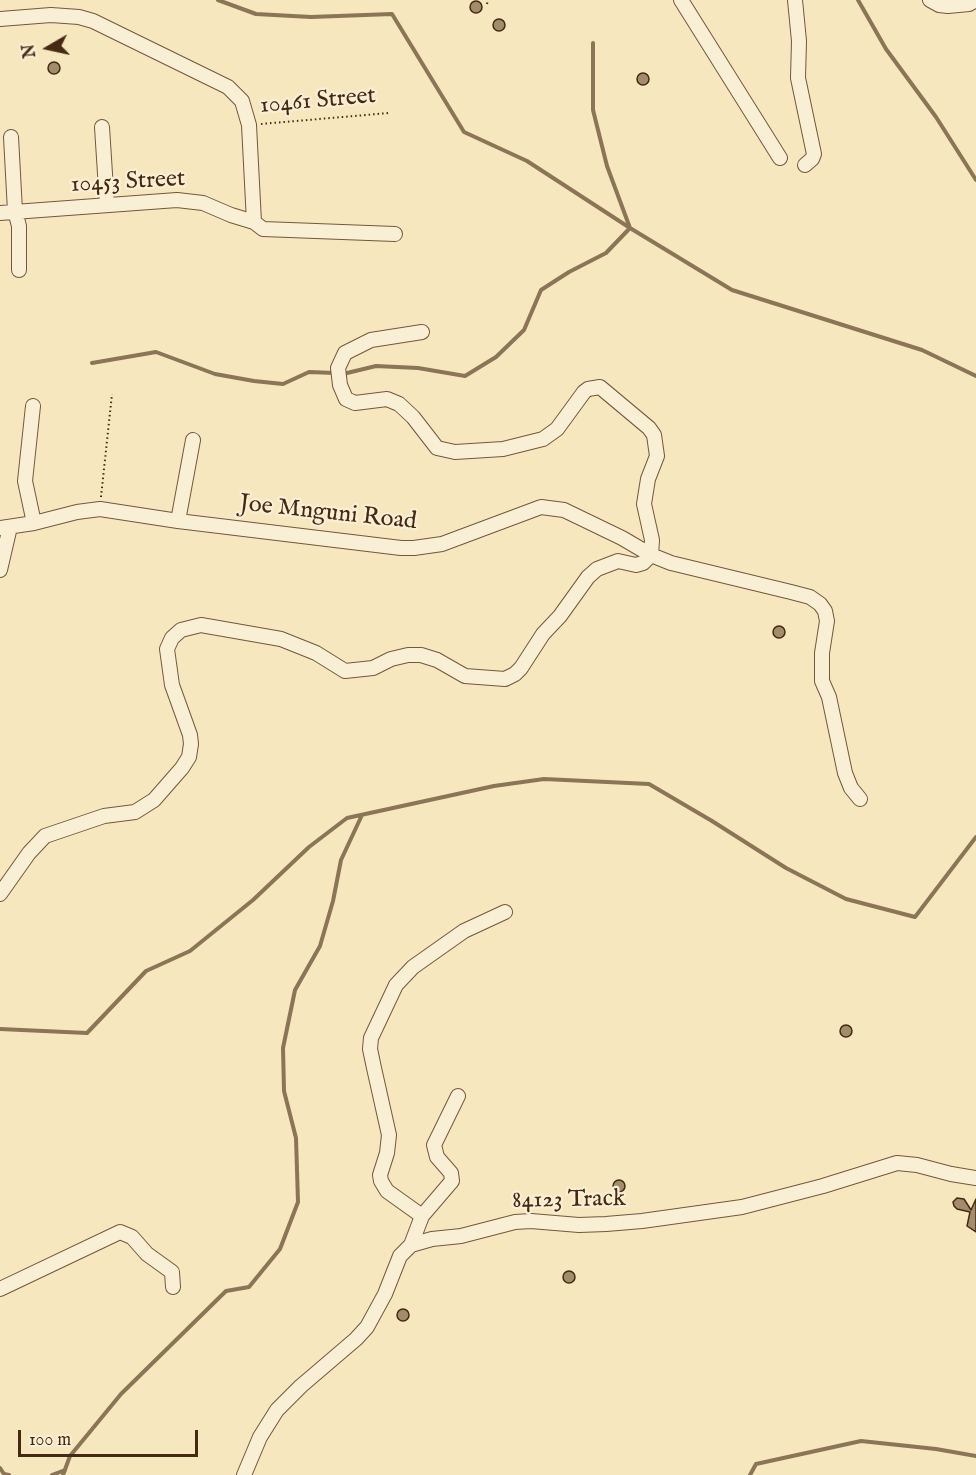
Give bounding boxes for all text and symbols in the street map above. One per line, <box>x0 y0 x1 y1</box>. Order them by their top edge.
north arrow <box>18 18 78 78</box>
text: N <box>19 42 41 59</box>
street label: 10461 Street <box>259 83 377 121</box>
street label: 10453 Street <box>70 166 186 200</box>
street label: Joe Mnguni Road <box>238 490 418 538</box>
street label: 84123 Track <box>512 1186 626 1216</box>
scale bar <box>21 1418 201 1456</box>
text: 100 m <box>29 1429 71 1452</box>

